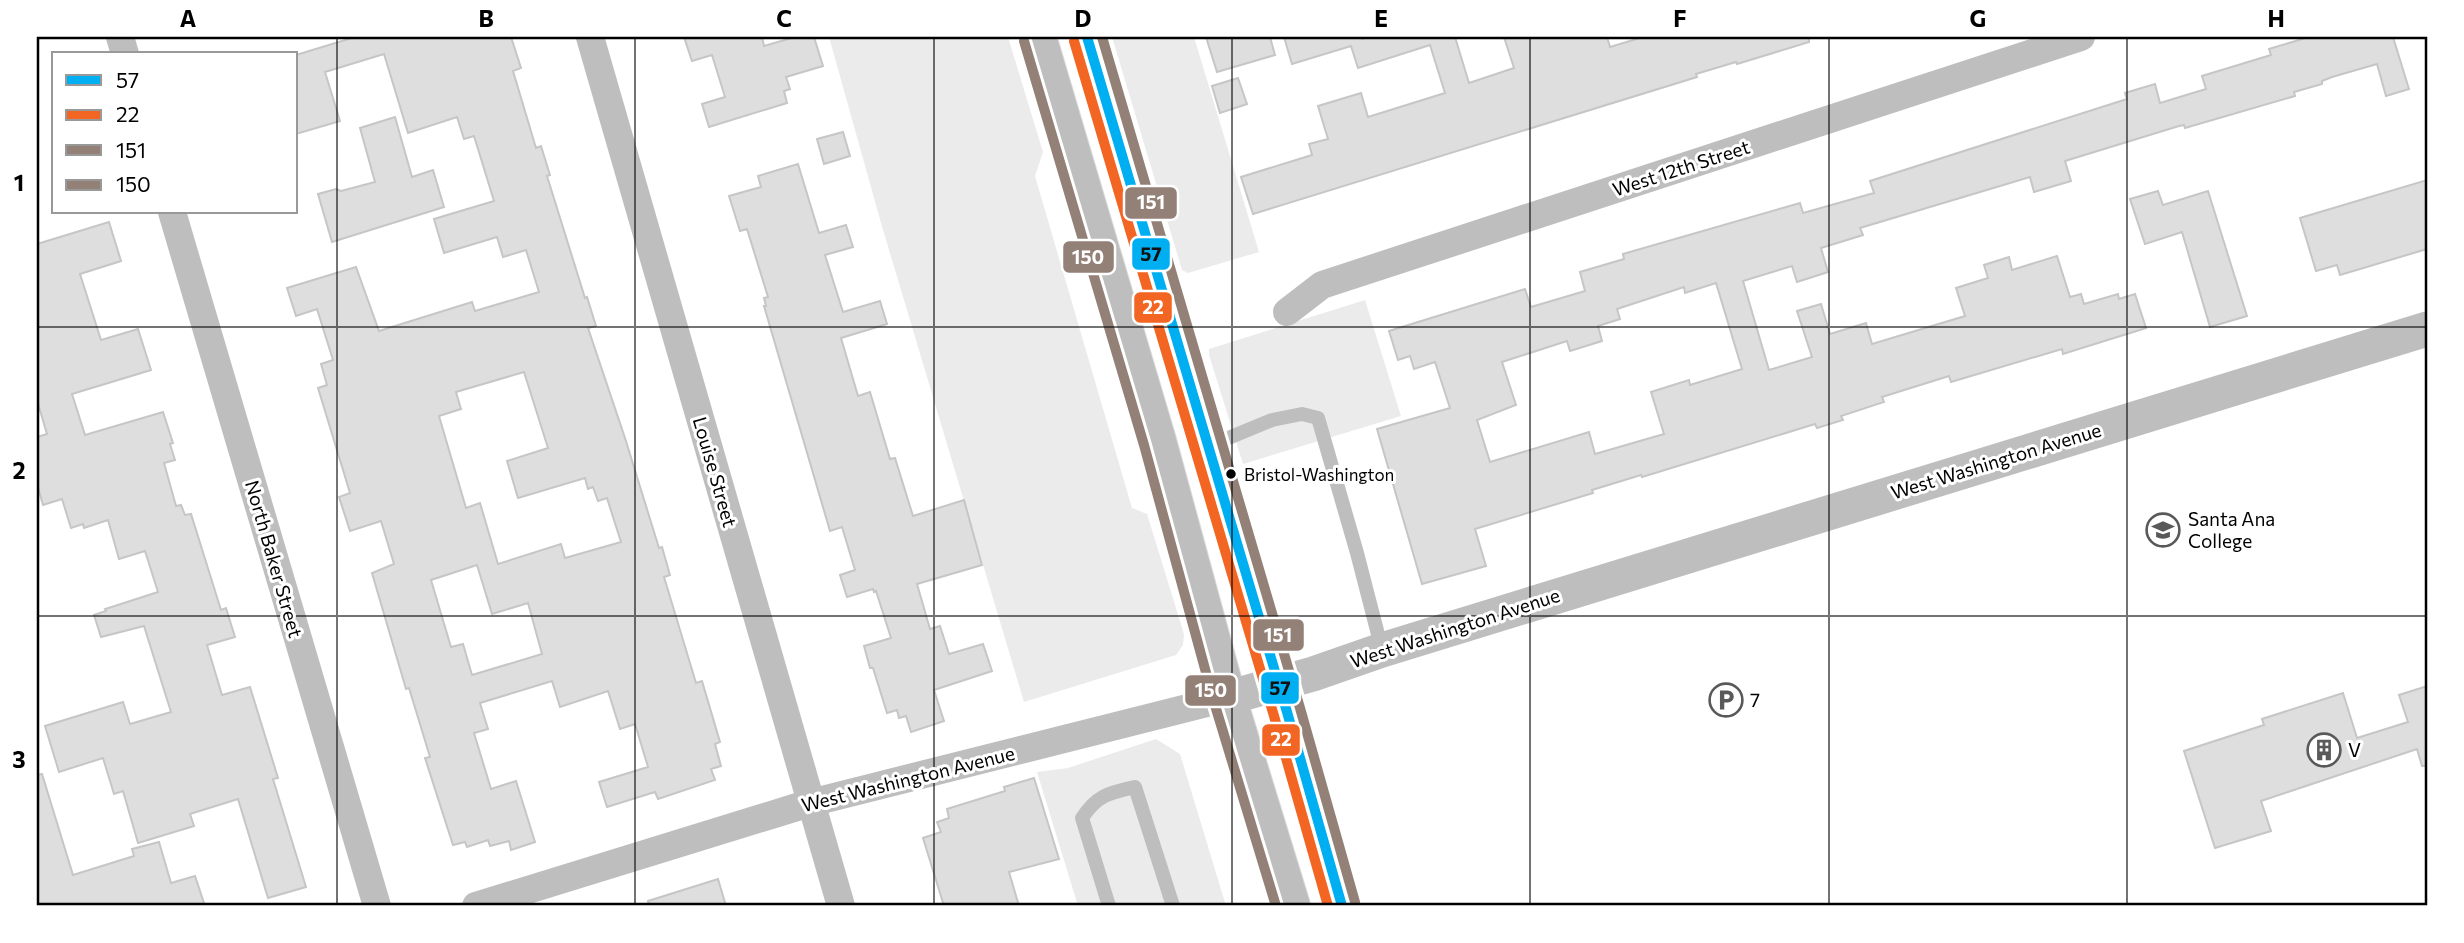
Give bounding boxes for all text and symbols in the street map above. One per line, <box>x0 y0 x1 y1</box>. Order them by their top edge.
text: A <box>180 4 197 32</box>
text: B <box>478 4 494 32</box>
text: C <box>776 4 792 32</box>
text: D <box>1075 4 1092 32</box>
text: E <box>1374 4 1388 32</box>
text: F <box>1673 4 1687 32</box>
text: G <box>1970 4 1986 32</box>
text: H <box>2267 4 2285 32</box>
legend <box>52 52 298 214</box>
text: 57 <box>116 67 139 92</box>
text: 22 <box>116 101 139 126</box>
street label: West 12th Street <box>1609 134 1752 201</box>
text: 151 <box>116 137 146 162</box>
text: 1 <box>14 168 24 196</box>
text: 150 <box>116 171 151 196</box>
line badge: 151 <box>1124 186 1178 220</box>
text: 151 <box>1137 190 1165 213</box>
line badge: 57 <box>1131 237 1171 271</box>
line badge: 150 <box>1062 240 1115 274</box>
text: 57 <box>1140 242 1162 265</box>
text: 150 <box>1072 245 1104 268</box>
line badge: 22 <box>1133 291 1173 324</box>
text: 22 <box>1142 295 1164 318</box>
street label: Louise Street <box>689 414 742 530</box>
street label: West Washington Avenue <box>1888 418 2104 504</box>
text: 2 <box>12 456 26 484</box>
place label: Bristol-Washington <box>1244 464 1394 485</box>
marker: Bristol-Washington <box>1224 467 1238 481</box>
street label: North Baker Street <box>241 478 308 640</box>
place label: Santa Ana College <box>2188 507 2275 552</box>
school or university icon: Santa Ana College <box>2144 511 2182 549</box>
street label: West Washington Avenue <box>1347 583 1562 672</box>
line badge: 151 <box>1252 618 1305 652</box>
text: 151 <box>1264 623 1292 646</box>
line badge: 57 <box>1260 671 1300 705</box>
line badge: 150 <box>1184 674 1237 707</box>
text: 57 <box>1269 676 1291 699</box>
text: 150 <box>1195 678 1227 701</box>
parking icon: 7 <box>1707 681 1745 719</box>
place label: 7 <box>1750 688 1760 711</box>
line badge: 22 <box>1261 723 1301 757</box>
text: 22 <box>1270 727 1292 750</box>
building icon: V <box>2305 731 2343 769</box>
place label: V <box>2348 738 2361 761</box>
street label: West Washington Avenue <box>799 741 1017 816</box>
text: 3 <box>12 745 26 773</box>

